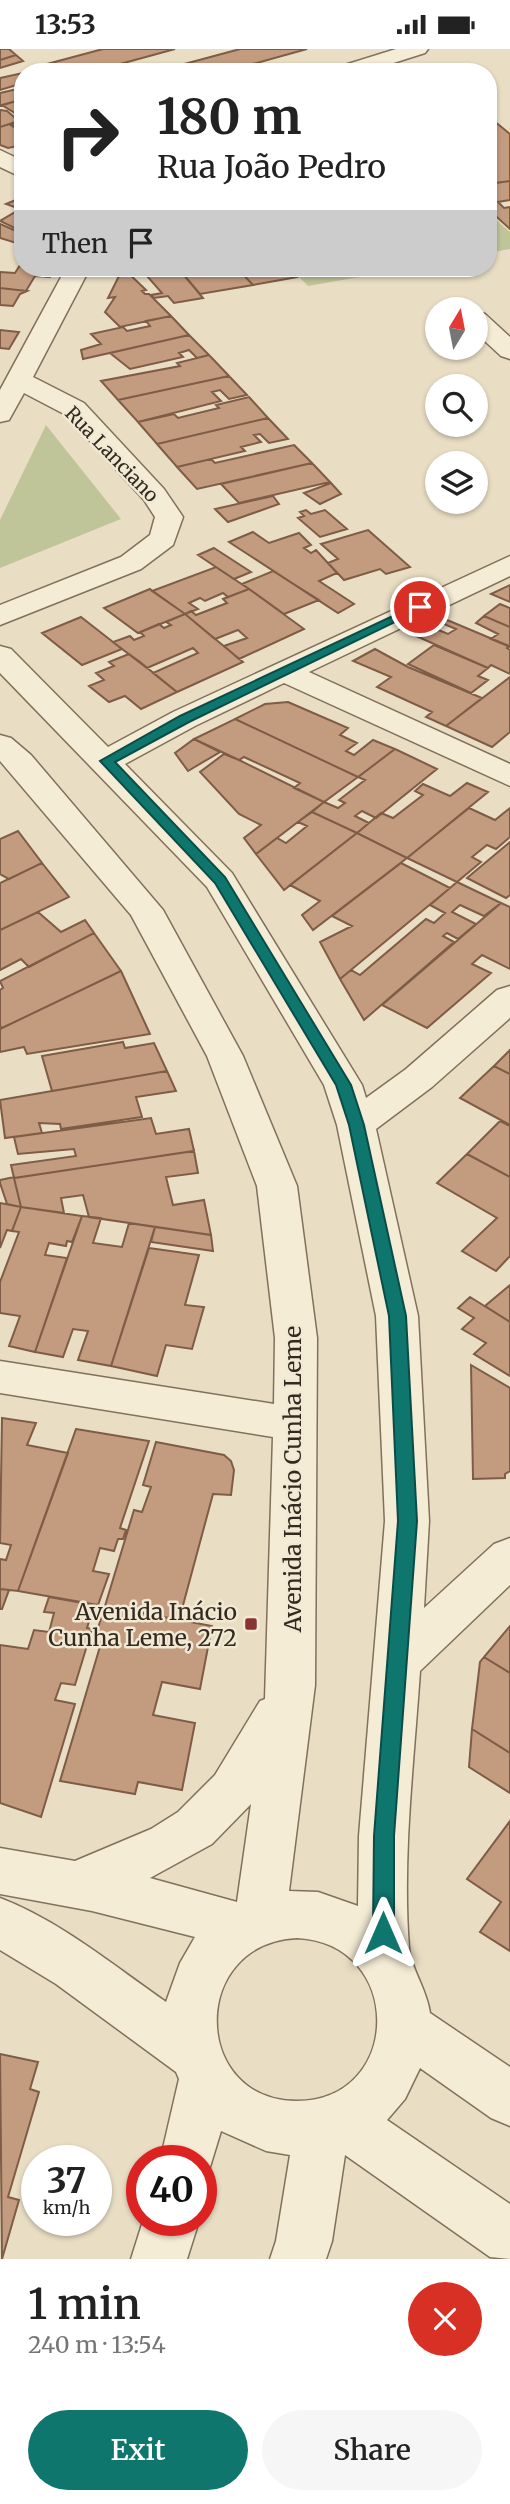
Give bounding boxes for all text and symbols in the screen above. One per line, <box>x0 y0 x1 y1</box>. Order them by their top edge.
text: 13:53 <box>35 8 96 41</box>
text: 180 m <box>157 86 302 147</box>
icon: right <box>42 91 133 182</box>
text: Rua João Pedro <box>157 147 386 187</box>
icon: arrive <box>122 224 160 262</box>
text: Then <box>42 227 108 260</box>
north arrow <box>425 297 488 361</box>
map controls <box>425 297 488 514</box>
button: search <box>425 374 488 437</box>
street label: Rua Lanciano <box>60 401 164 507</box>
button: layers <box>425 451 488 514</box>
pin <box>390 577 450 637</box>
icon: arrive <box>401 588 439 626</box>
street label: Avenida Inácio Cunha Leme <box>278 1326 307 1633</box>
place label: Avenida Inácio Cunha Leme, 272 <box>48 1597 237 1652</box>
marker: Avenida Inácio Cunha Leme, 272 <box>243 1616 259 1632</box>
position arrow <box>346 1896 420 1970</box>
speed limit sign: 40 <box>126 2145 217 2236</box>
text: 37 <box>47 2159 86 2203</box>
text: km/h <box>43 2196 90 2219</box>
text: 1 min <box>28 2278 141 2330</box>
button: close <box>408 2282 482 2356</box>
text: 240 m · 13:54 <box>28 2330 166 2359</box>
button: Exit <box>28 2410 248 2490</box>
button: Share <box>262 2410 482 2490</box>

